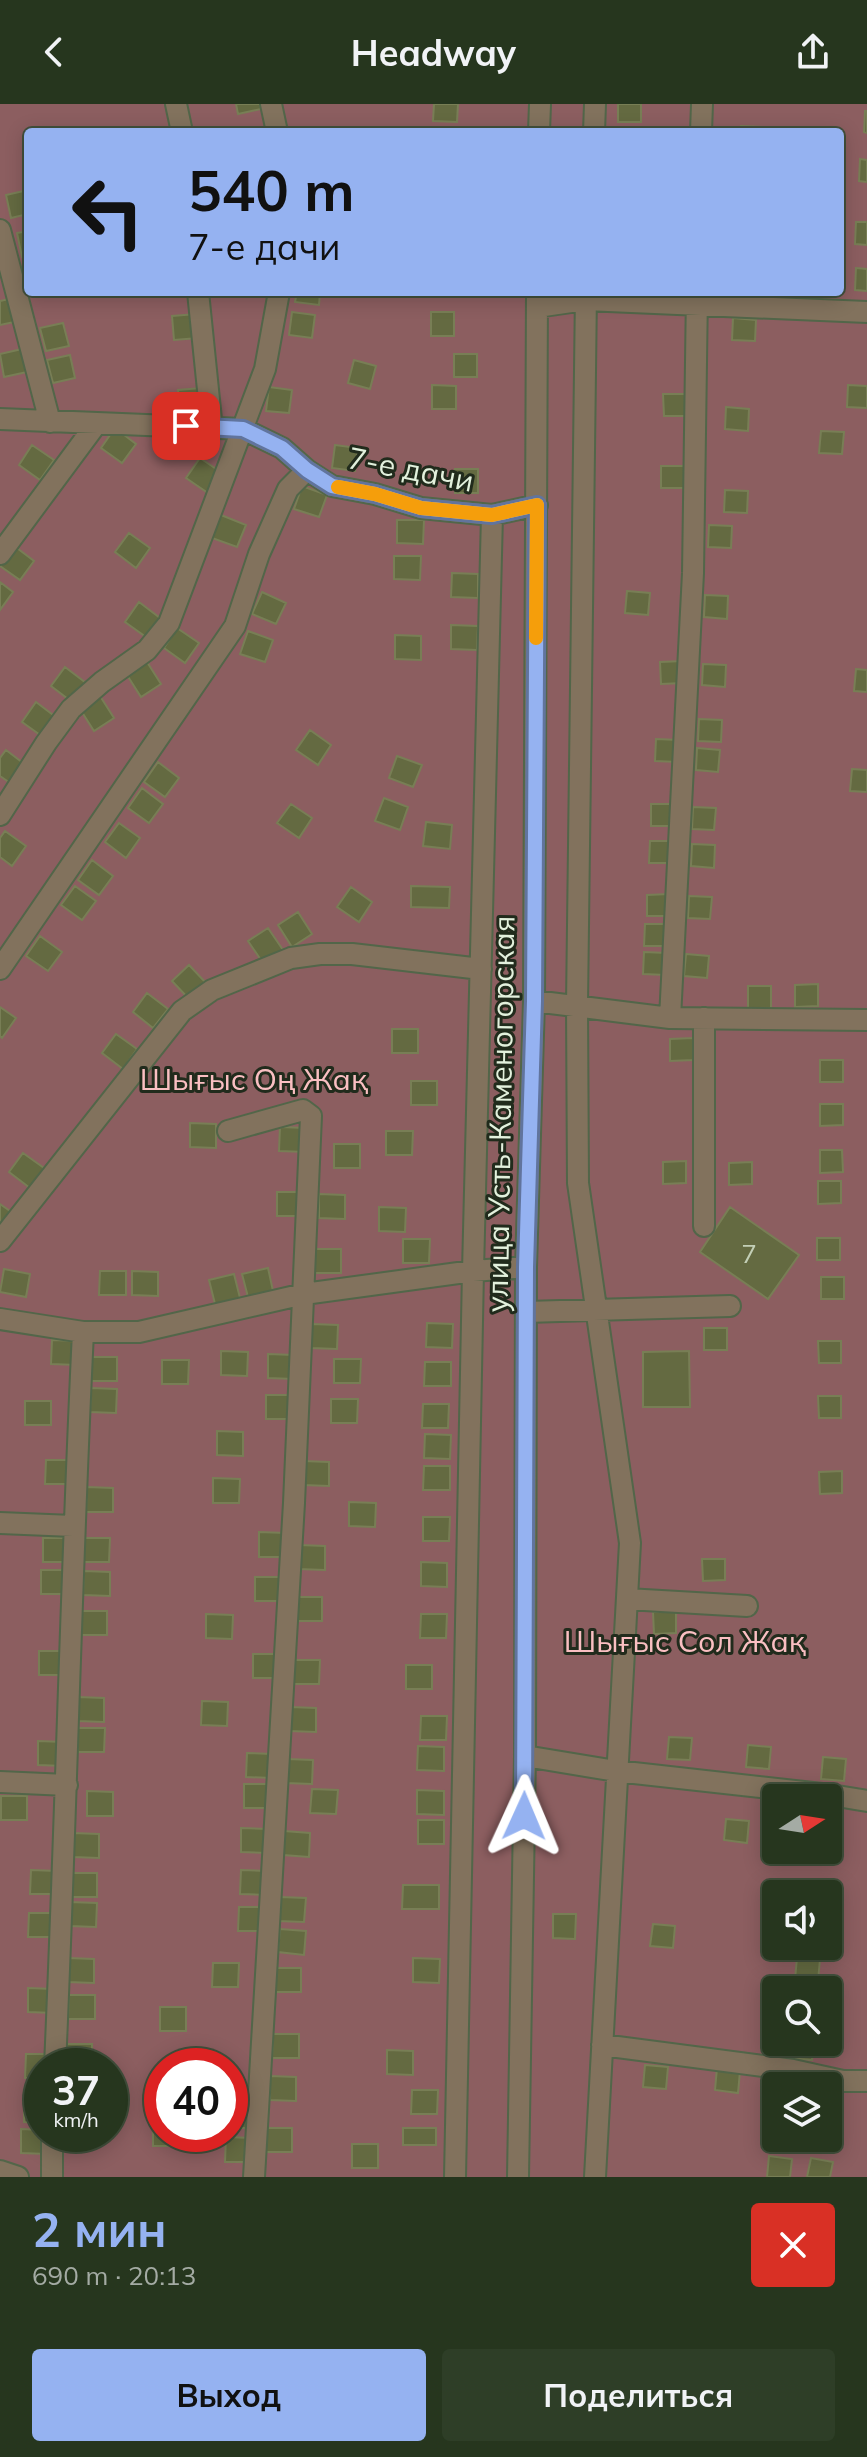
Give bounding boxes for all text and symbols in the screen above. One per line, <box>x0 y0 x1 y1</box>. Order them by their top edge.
icon: back <box>32 30 76 74</box>
text: Headway <box>351 30 516 75</box>
icon: share <box>791 30 835 74</box>
text: 540 m <box>188 155 355 225</box>
icon: left <box>56 160 160 264</box>
text: 7-е дачи <box>188 224 340 269</box>
pin <box>152 392 220 460</box>
icon: arrive <box>164 404 208 448</box>
street label: 7-е дачи <box>345 438 477 500</box>
street label: улица Усть-Каменогорская <box>478 915 522 1313</box>
park label: Шығыс Оң Жақ <box>140 1060 368 1098</box>
house number: 7 <box>741 1237 757 1270</box>
park label: Шығыс Сол Жақ <box>564 1622 806 1660</box>
position arrow <box>482 1774 566 1858</box>
north arrow <box>762 1784 842 1864</box>
map controls <box>762 1784 842 2152</box>
button: sound <box>762 1880 842 1960</box>
button: search <box>762 1976 842 2056</box>
speed limit sign: 40 <box>144 2048 248 2152</box>
text: 37 <box>52 2065 100 2115</box>
button: layers <box>762 2072 842 2152</box>
text: km/h <box>53 2107 99 2132</box>
text: 2 мин <box>32 2199 167 2259</box>
button: close <box>751 2203 835 2287</box>
text: 690 m · 20:13 <box>32 2259 196 2292</box>
button: Выход <box>32 2349 426 2441</box>
button: Поделиться <box>442 2349 835 2441</box>

